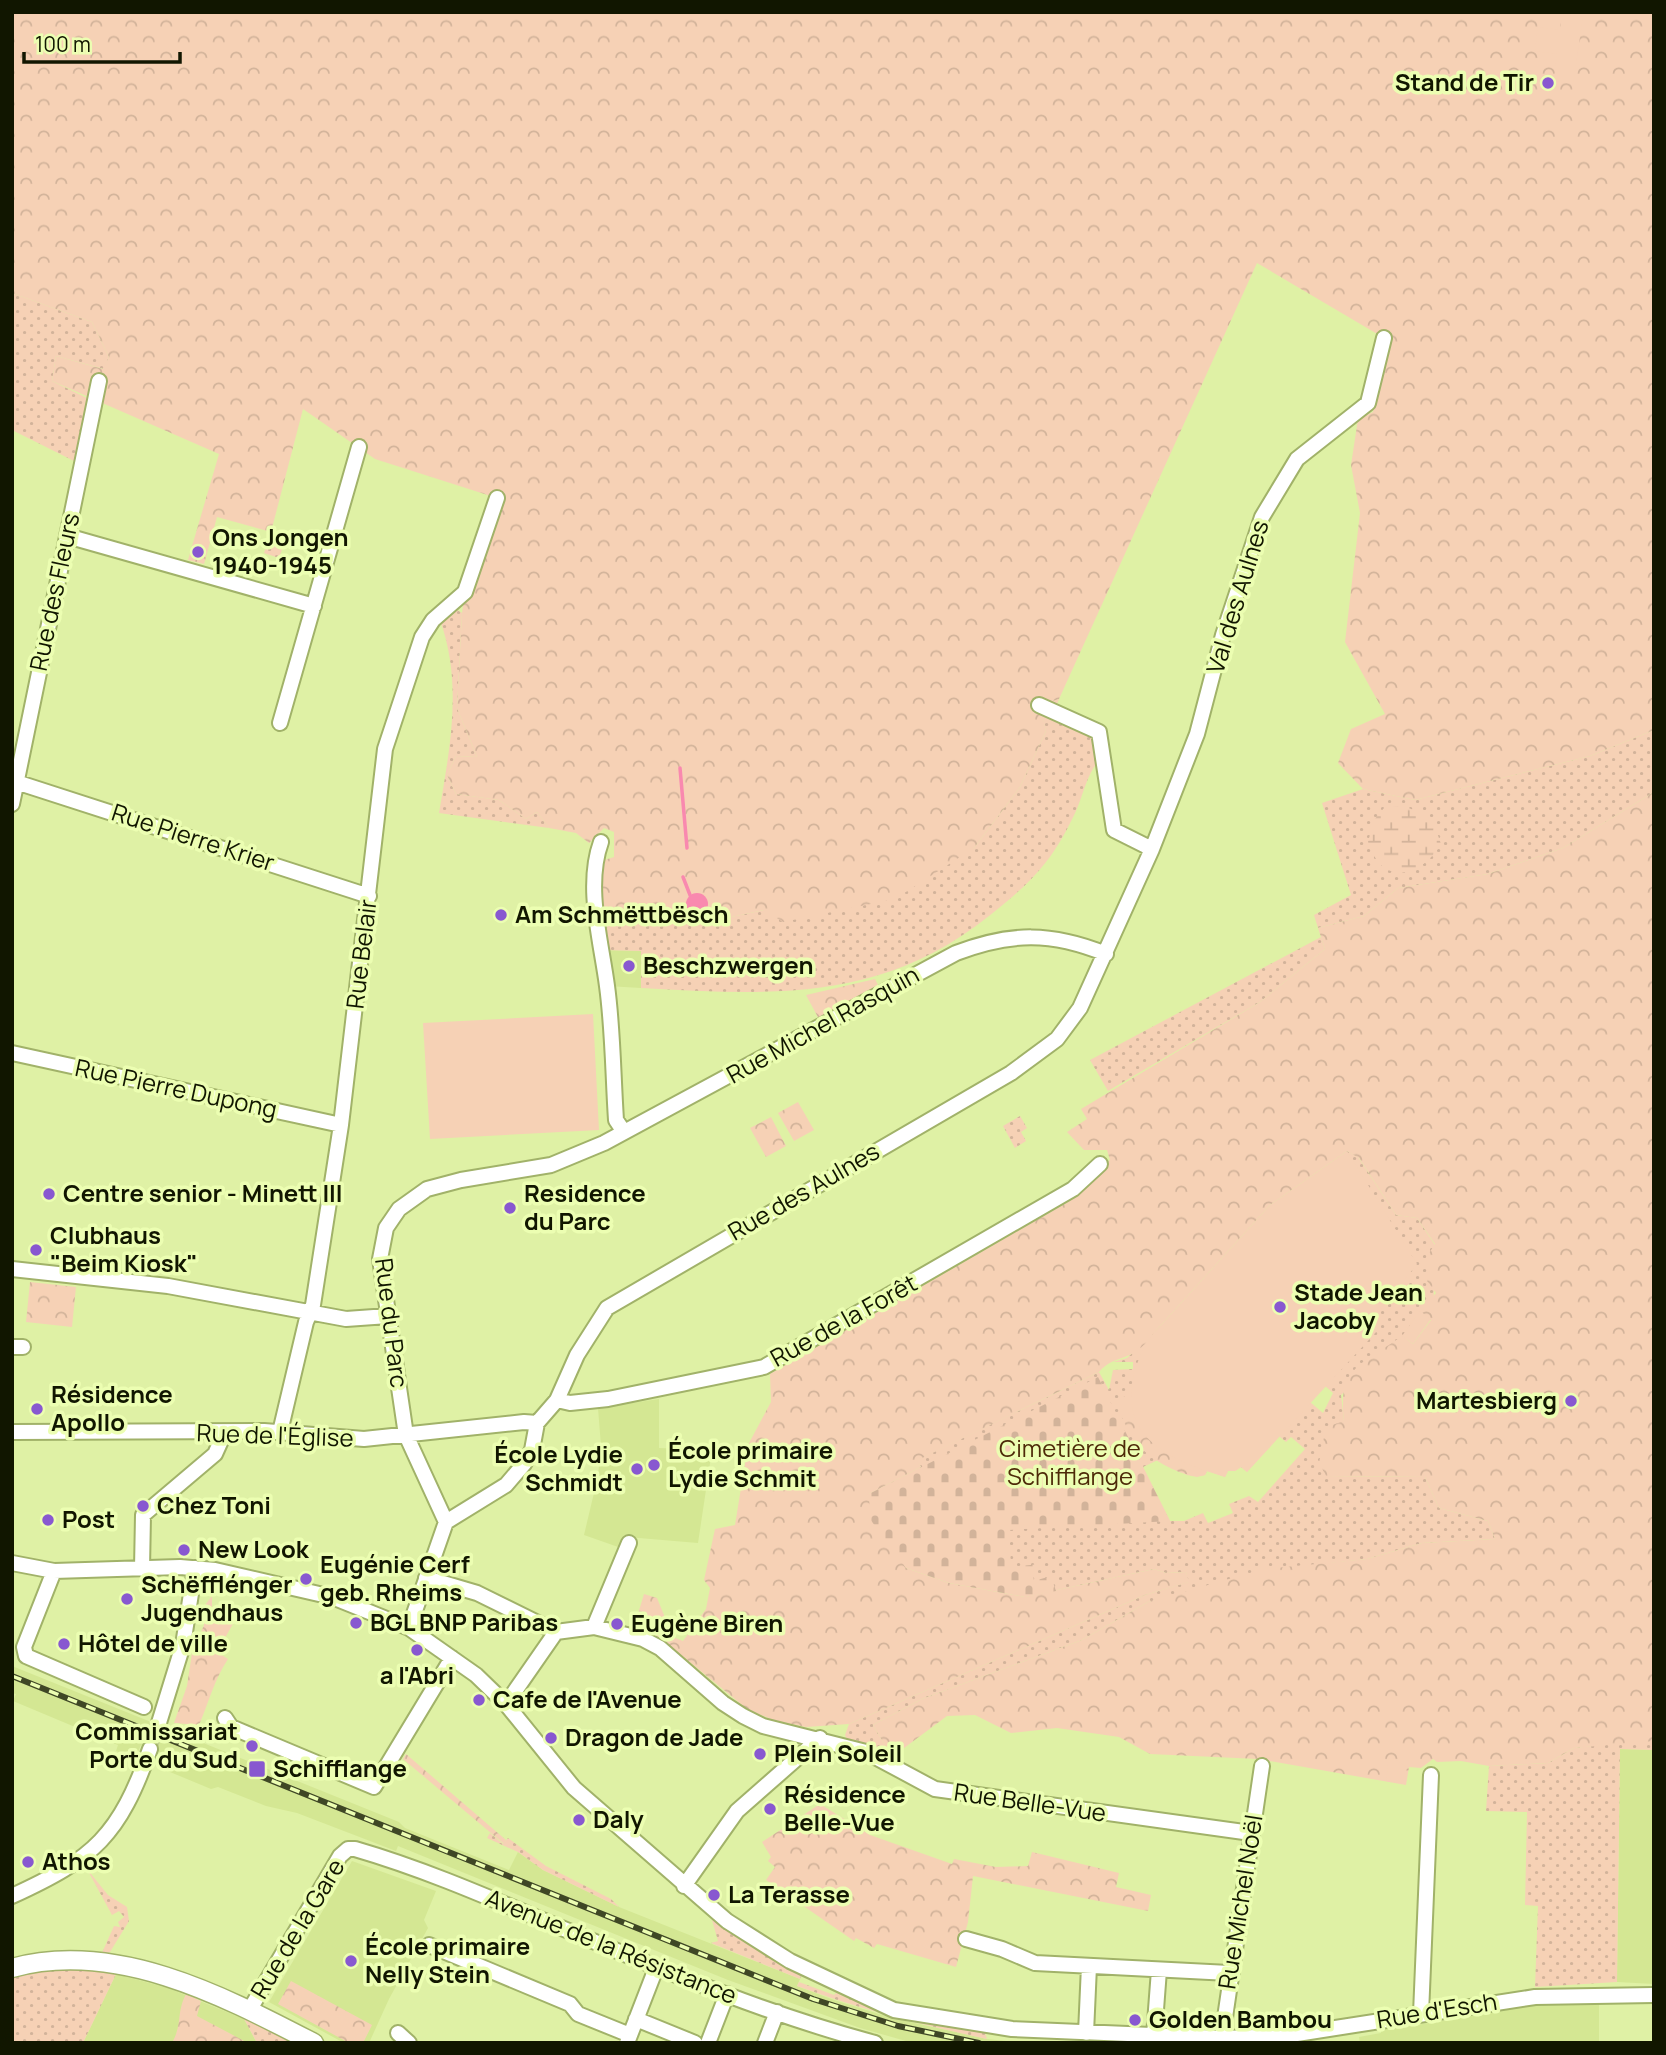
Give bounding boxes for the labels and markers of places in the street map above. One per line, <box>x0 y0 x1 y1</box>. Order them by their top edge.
place label: Stand de Tir <box>1395 65 1534 98</box>
marker: Stand de Tir <box>1540 75 1556 91</box>
place label: Ons Jongen 1940-1945 <box>212 520 349 581</box>
marker: Ons Jongen 1940-1945 <box>190 544 206 560</box>
place label: Am Schmëttbësch <box>515 897 729 930</box>
marker: Am Schmëttbësch <box>493 907 509 923</box>
place label: Beschzwergen <box>643 948 813 981</box>
marker: Beschzwergen <box>621 958 637 974</box>
place label: Centre senior - Minett III <box>63 1176 343 1209</box>
place label: Residence du Parc <box>524 1176 646 1237</box>
marker: Centre senior - Minett III <box>41 1186 57 1202</box>
marker: Residence du Parc <box>502 1200 518 1216</box>
place label: Clubhaus "Beim Kiosk" <box>50 1218 198 1279</box>
marker: Clubhaus "Beim Kiosk" <box>28 1242 44 1258</box>
place label: Stade Jean Jacoby <box>1294 1275 1423 1336</box>
marker: Stade Jean Jacoby <box>1272 1299 1288 1315</box>
place label: Résidence Apollo <box>51 1377 173 1438</box>
place label: Martesbierg <box>1416 1383 1557 1416</box>
marker: Martesbierg <box>1563 1393 1579 1409</box>
marker: Résidence Apollo <box>29 1401 45 1417</box>
place label: École primaire Lydie Schmit <box>668 1433 833 1494</box>
place label: École Lydie Schmidt <box>494 1437 623 1498</box>
marker: École primaire Lydie Schmit <box>646 1457 662 1473</box>
marker: École Lydie Schmidt <box>629 1461 645 1477</box>
place label: Chez Toni <box>157 1488 271 1521</box>
marker: Chez Toni <box>135 1498 151 1514</box>
place label: Post <box>62 1502 115 1535</box>
marker: Post <box>40 1512 56 1528</box>
place label: New Look <box>198 1532 310 1565</box>
marker: New Look <box>176 1542 192 1558</box>
place label: Eugénie Cerf geb. Rheims <box>320 1547 470 1608</box>
place label: Schëfflénger Jugendhaus <box>141 1567 293 1628</box>
marker: Eugénie Cerf geb. Rheims <box>298 1571 314 1587</box>
marker: Schëfflénger Jugendhaus <box>119 1591 135 1607</box>
place label: BGL BNP Paribas <box>370 1605 558 1638</box>
place label: Eugène Biren <box>631 1606 783 1639</box>
marker: BGL BNP Paribas <box>348 1615 364 1631</box>
marker: Eugène Biren <box>609 1616 625 1632</box>
place label: Hôtel de ville <box>78 1626 228 1659</box>
marker: Hôtel de ville <box>56 1636 72 1652</box>
marker: a l'Abri <box>409 1642 425 1658</box>
place label: a l'Abri <box>380 1658 454 1691</box>
place label: Cafe de l'Avenue <box>493 1682 682 1715</box>
marker: Cafe de l'Avenue <box>471 1692 487 1708</box>
place label: Commissariat Porte du Sud <box>75 1714 238 1775</box>
place label: Dragon de Jade <box>565 1720 744 1753</box>
marker: Dragon de Jade <box>543 1730 559 1746</box>
place label: Plein Soleil <box>774 1736 902 1769</box>
marker: Commissariat Porte du Sud <box>244 1738 260 1754</box>
marker: Plein Soleil <box>752 1746 768 1762</box>
place label: Schifflange <box>273 1751 407 1784</box>
marker: Schifflange <box>247 1759 267 1779</box>
place label: Résidence Belle-Vue <box>784 1777 906 1838</box>
marker: Résidence Belle-Vue <box>762 1801 778 1817</box>
place label: Daly <box>593 1802 644 1835</box>
marker: Daly <box>571 1812 587 1828</box>
place label: Athos <box>42 1844 111 1877</box>
marker: Athos <box>20 1854 36 1870</box>
place label: La Terasse <box>728 1877 850 1910</box>
marker: La Terasse <box>706 1887 722 1903</box>
place label: École primaire Nelly Stein <box>365 1929 530 1990</box>
marker: École primaire Nelly Stein <box>343 1953 359 1969</box>
place label: Golden Bambou <box>1149 2002 1332 2035</box>
marker: Golden Bambou <box>1127 2012 1143 2028</box>

